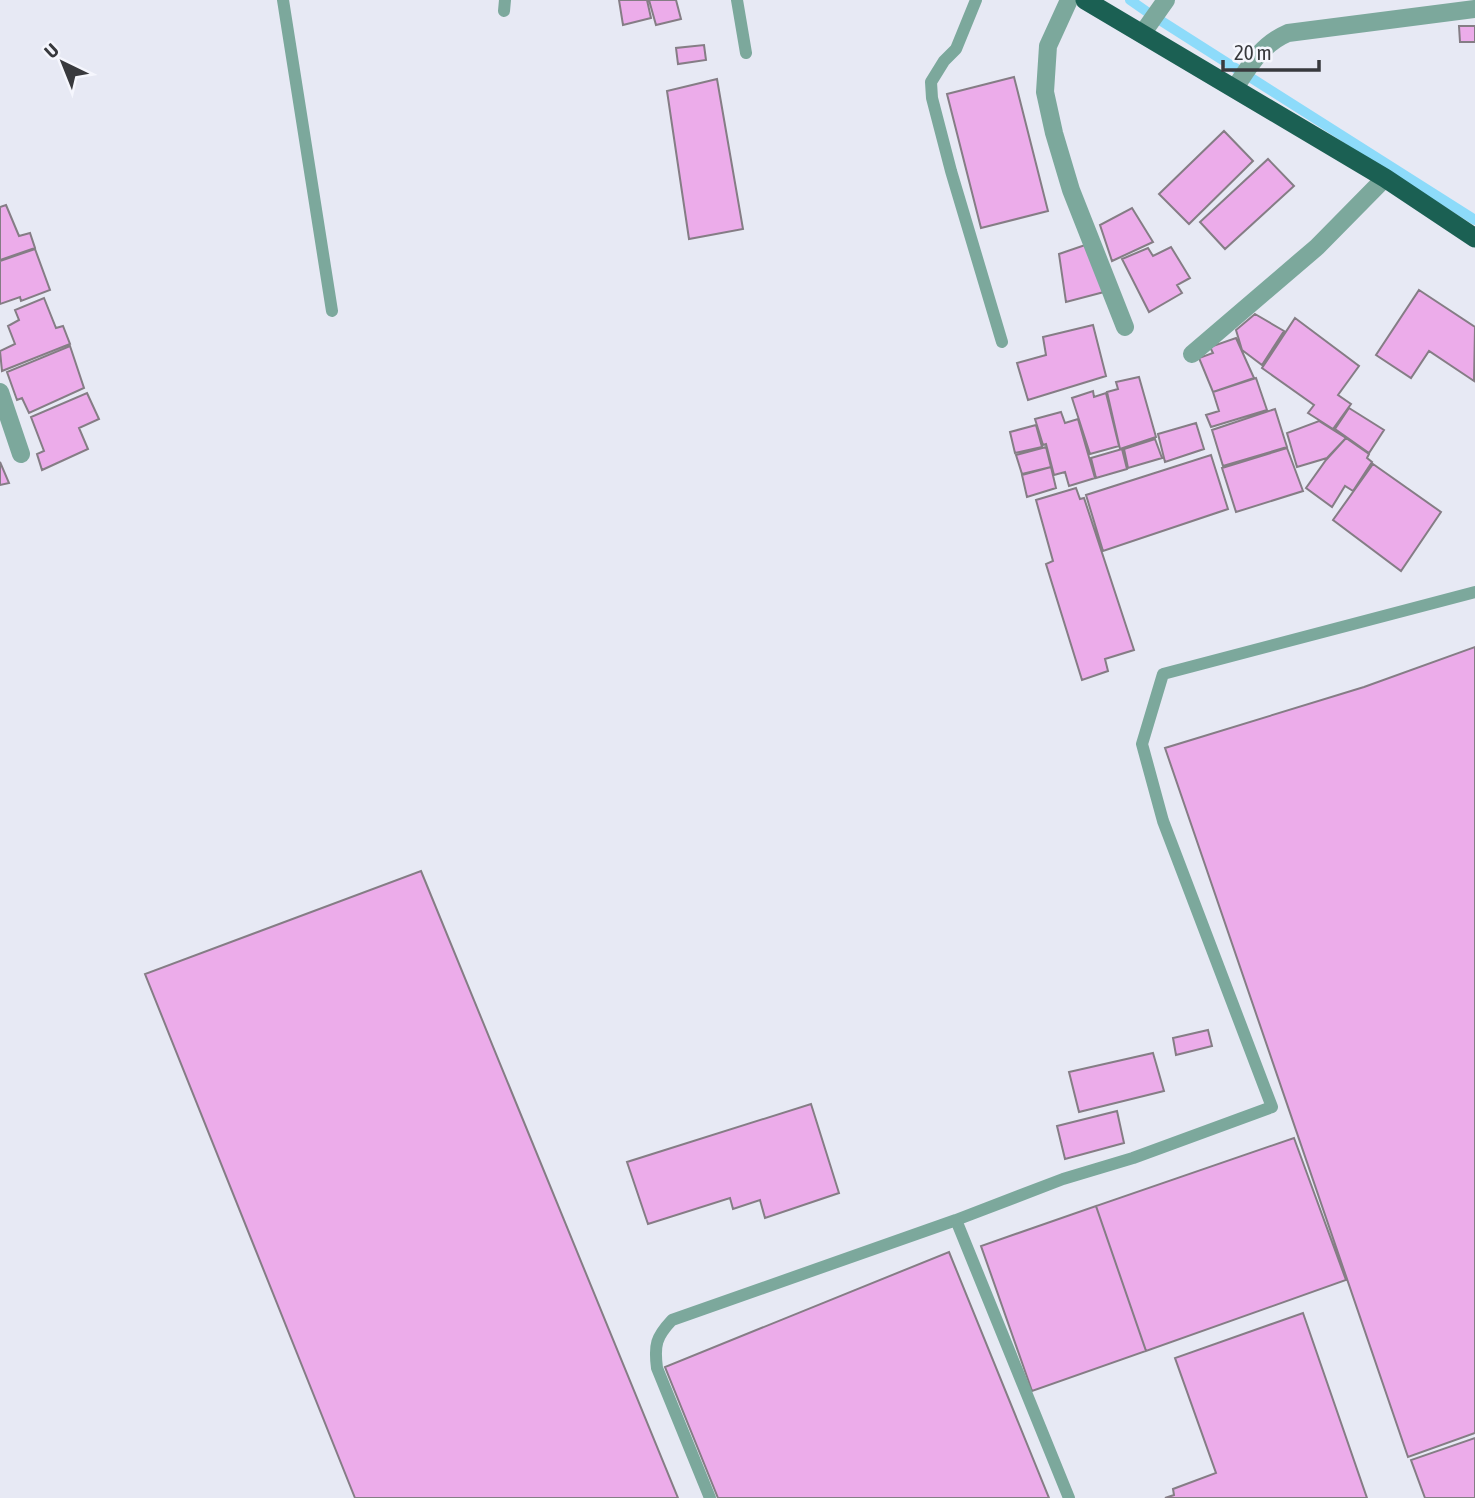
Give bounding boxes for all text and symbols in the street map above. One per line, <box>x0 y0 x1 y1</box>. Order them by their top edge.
north arrow <box>28 28 98 98</box>
scale bar <box>1223 28 1319 72</box>
text: U <box>40 39 63 62</box>
text: 20 m <box>1234 40 1272 64</box>

